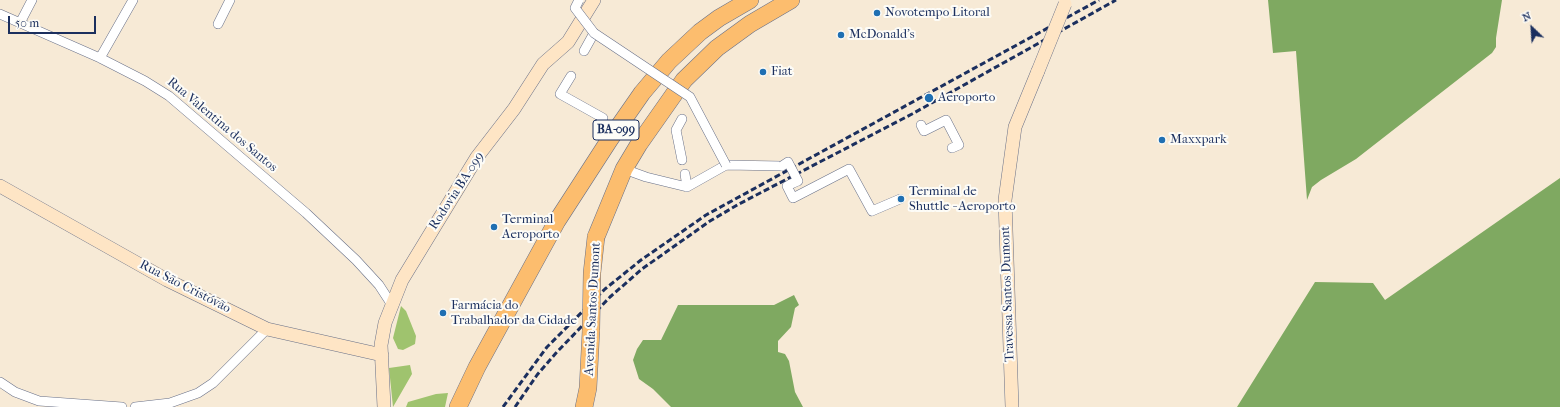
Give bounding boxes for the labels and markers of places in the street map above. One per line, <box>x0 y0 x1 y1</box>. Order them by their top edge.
place label: Novotempo Litoral <box>885 5 990 21</box>
marker: Novotempo Litoral <box>872 8 882 18</box>
place label: McDonald's <box>849 27 914 43</box>
marker: McDonald's <box>836 30 846 40</box>
place label: Fiat <box>771 64 792 80</box>
marker: Fiat <box>758 67 768 77</box>
place label: Aeroporto <box>938 90 995 106</box>
marker: Aeroporto <box>923 92 935 104</box>
place label: Maxxpark <box>1170 132 1227 148</box>
marker: Maxxpark <box>1157 135 1167 145</box>
place label: Terminal de Shuttle - Aeroporto <box>909 184 1016 215</box>
marker: Terminal de Shuttle - Aeroporto <box>896 194 906 204</box>
place label: Terminal Aeroporto <box>502 212 559 243</box>
marker: Terminal Aeroporto <box>489 222 499 232</box>
place label: Farmácia do Trabalhador da Cidade <box>451 298 577 329</box>
marker: Farmácia do Trabalhador da Cidade <box>438 308 448 318</box>

